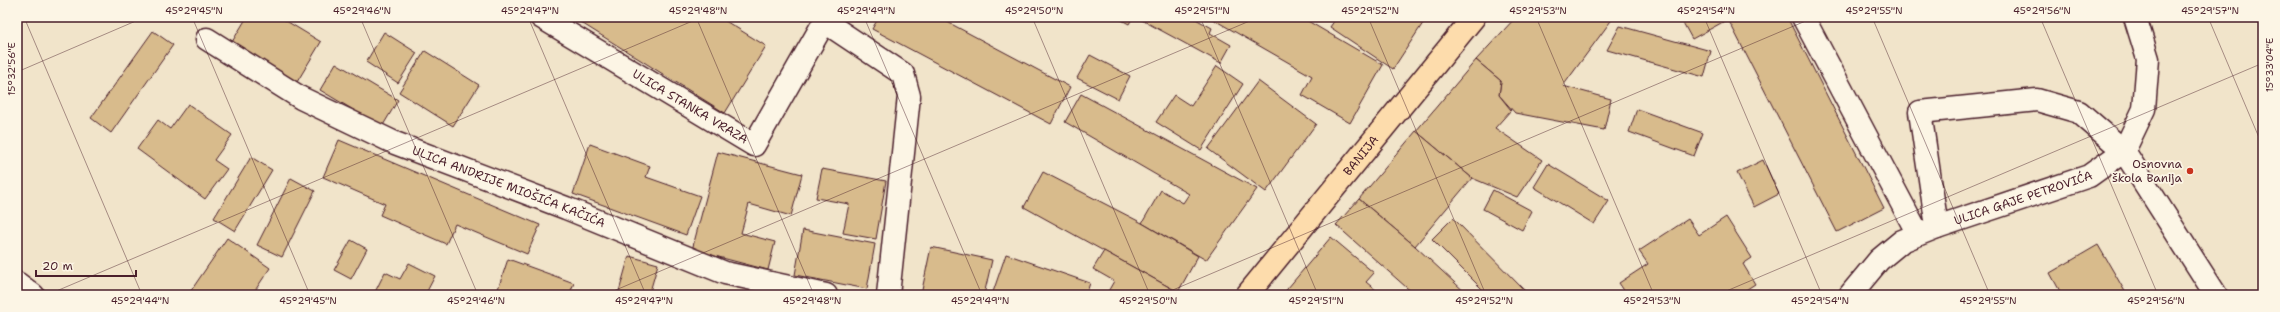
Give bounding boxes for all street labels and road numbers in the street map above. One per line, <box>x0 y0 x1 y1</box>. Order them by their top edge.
street label: ULICA STANKA VRAZA <box>629 66 751 148</box>
street label: BANIJA <box>1340 132 1382 179</box>
street label: ULICA ANDRIJE MIOŠIĆA KAČIĆA <box>410 142 608 231</box>
street label: ULICA GAJE PETROVIĆA <box>1952 167 2095 229</box>

